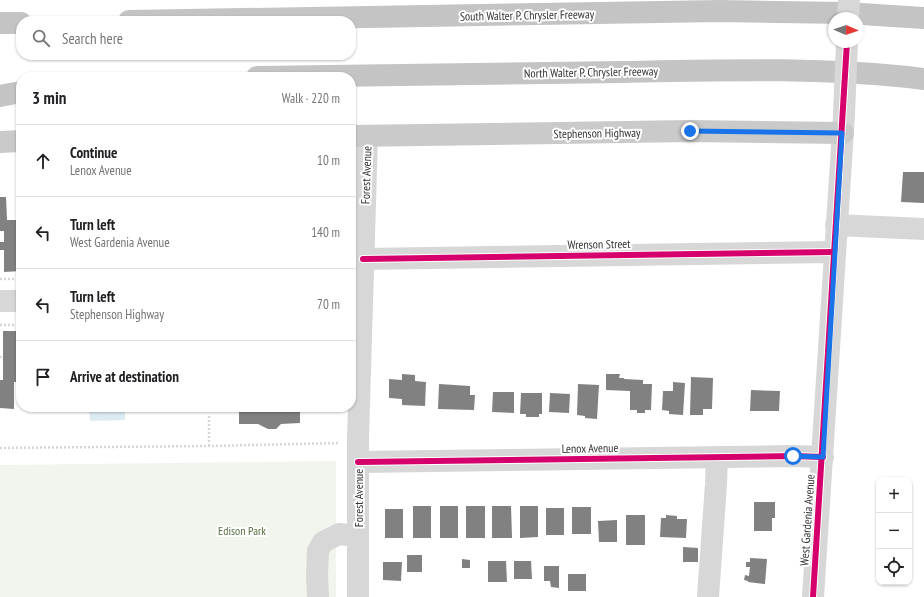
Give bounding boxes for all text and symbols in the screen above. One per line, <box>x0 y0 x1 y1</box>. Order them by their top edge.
street label: South Walter P. Chrysler Freeway <box>460 6 595 24</box>
north arrow <box>828 12 864 48</box>
search box <box>16 16 356 60</box>
icon: search <box>30 27 52 49</box>
text: Search here <box>62 29 123 48</box>
street label: North Walter P. Chrysler Freeway <box>524 63 659 81</box>
text: 3 min <box>32 87 66 109</box>
text: Walk · 220 m <box>282 90 340 107</box>
route end <box>681 122 699 140</box>
street label: Stephenson Highway <box>553 125 641 141</box>
text: Continue <box>70 143 117 162</box>
street label: Forest Avenue <box>357 146 375 204</box>
icon: ahead <box>32 150 54 172</box>
text: 10 m <box>317 152 340 169</box>
text: Lenox Avenue <box>70 162 132 179</box>
text: Turn left <box>70 215 115 234</box>
icon: left <box>32 222 54 244</box>
text: 140 m <box>311 224 340 241</box>
text: West Gardenia Avenue <box>70 234 170 251</box>
street label: Wrenson Street <box>567 236 631 252</box>
text: Turn left <box>70 287 115 306</box>
icon: left <box>32 294 54 316</box>
text: 70 m <box>317 296 340 313</box>
text: Stephenson Highway <box>70 306 164 323</box>
icon: arrive <box>32 366 54 388</box>
text: Arrive at destination <box>70 367 179 386</box>
street label: Lenox Avenue <box>561 440 619 456</box>
route start <box>784 447 802 465</box>
street label: Forest Avenue <box>351 469 366 527</box>
street label: West Gardenia Avenue <box>796 474 818 566</box>
map controls <box>876 477 912 585</box>
button: + <box>876 477 912 513</box>
button: − <box>876 513 912 549</box>
park label: Edison Park <box>218 523 266 538</box>
button: locate <box>876 549 912 585</box>

